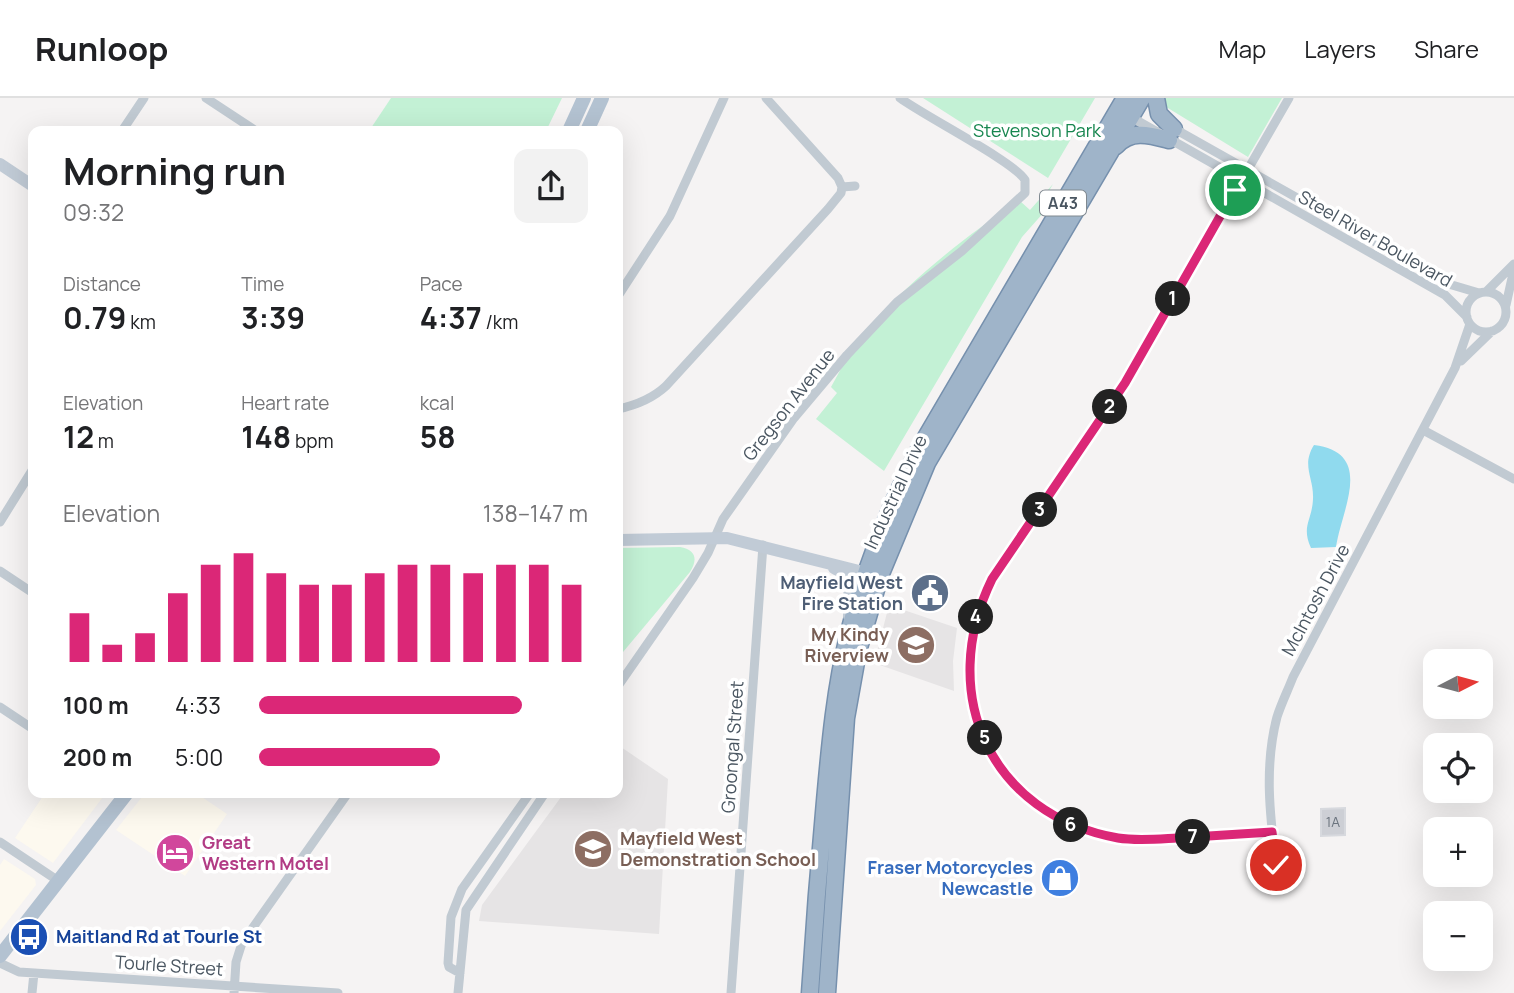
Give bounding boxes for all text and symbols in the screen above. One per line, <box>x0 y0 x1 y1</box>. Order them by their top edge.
text: Runloop <box>35 26 168 71</box>
text: Map <box>1219 32 1266 65</box>
text: Layers <box>1304 32 1376 65</box>
text: Share <box>1414 32 1479 65</box>
park label: Stevenson Park <box>973 118 1102 142</box>
text: Morning run <box>63 144 286 196</box>
button: share <box>514 149 588 223</box>
pin <box>1205 160 1265 220</box>
icon: arrive <box>1216 171 1254 209</box>
street label: Steel River Boulevard <box>1294 184 1457 292</box>
road number: A43 <box>1040 190 1086 216</box>
text: 09:32 <box>63 196 124 228</box>
text: Distance <box>63 271 141 297</box>
text: Time <box>241 271 284 297</box>
text: Pace <box>420 271 463 297</box>
pin: 1 <box>1156 282 1190 316</box>
text: 1 <box>1168 285 1177 311</box>
text: 0.79 <box>63 297 127 338</box>
text: 3:39 <box>241 297 305 338</box>
text: 4:37 <box>420 297 482 338</box>
text: km <box>127 309 156 335</box>
text: /km <box>482 309 518 335</box>
street label: Gregson Avenue <box>737 343 840 465</box>
text: Elevation <box>63 390 143 416</box>
text: Heart rate <box>241 390 329 416</box>
text: kcal <box>420 390 454 416</box>
pin: 2 <box>1092 390 1128 424</box>
text: 2 <box>1104 393 1115 419</box>
text: 12 <box>63 416 94 457</box>
text: 148 <box>241 416 291 457</box>
text: 58 <box>420 416 456 457</box>
text: m <box>94 428 114 454</box>
text: bpm <box>291 428 334 454</box>
street label: Industrial Drive <box>858 431 932 553</box>
pin: 3 <box>1023 492 1058 528</box>
text: 3 <box>1034 496 1045 522</box>
text: Elevation <box>63 497 160 529</box>
text: 138–147 m <box>483 497 588 529</box>
street label: McIntosh Drive <box>1276 539 1355 660</box>
place label: Mayfield West Fire Station <box>780 570 903 615</box>
public building icon: Mayfield West Fire Station <box>909 572 951 614</box>
pin: 4 <box>958 600 993 634</box>
text: 4 <box>970 603 981 629</box>
place label: My Kindy Riverview <box>805 622 890 667</box>
school or university icon: My Kindy Riverview <box>895 624 937 666</box>
north arrow <box>1423 649 1493 719</box>
map controls <box>1423 649 1493 971</box>
street label: Groongal Street <box>715 680 749 814</box>
text: 100 m <box>63 689 129 721</box>
text: 4:33 <box>175 689 221 721</box>
pin: 5 <box>968 720 1002 756</box>
text: 5 <box>979 724 990 750</box>
button: locate <box>1423 733 1493 803</box>
text: 200 m <box>63 741 132 773</box>
text: 5:00 <box>175 741 223 773</box>
pin: 6 <box>1054 808 1088 842</box>
text: 6 <box>1065 811 1076 837</box>
house number: 1A <box>1326 812 1340 831</box>
button: + <box>1423 817 1493 887</box>
pin: 7 <box>1176 820 1210 854</box>
text: 7 <box>1187 823 1198 849</box>
place label: Mayfield West Demonstration School <box>620 826 816 871</box>
school or university icon: Mayfield West Demonstration School <box>572 828 614 870</box>
place label: Great Western Motel <box>202 830 329 875</box>
hotel icon: Great Western Motel <box>154 832 196 874</box>
pin <box>1246 835 1306 895</box>
icon: check <box>1257 846 1295 884</box>
place label: Fraser Motorcycles Newcastle <box>868 855 1033 900</box>
shop icon: Fraser Motorcycles Newcastle <box>1039 857 1081 899</box>
button: − <box>1423 901 1493 971</box>
bus stop icon: Maitland Rd at Tourle St <box>8 916 50 958</box>
place label: Maitland Rd at Tourle St <box>56 924 262 948</box>
street label: Tourle Street <box>114 949 224 981</box>

